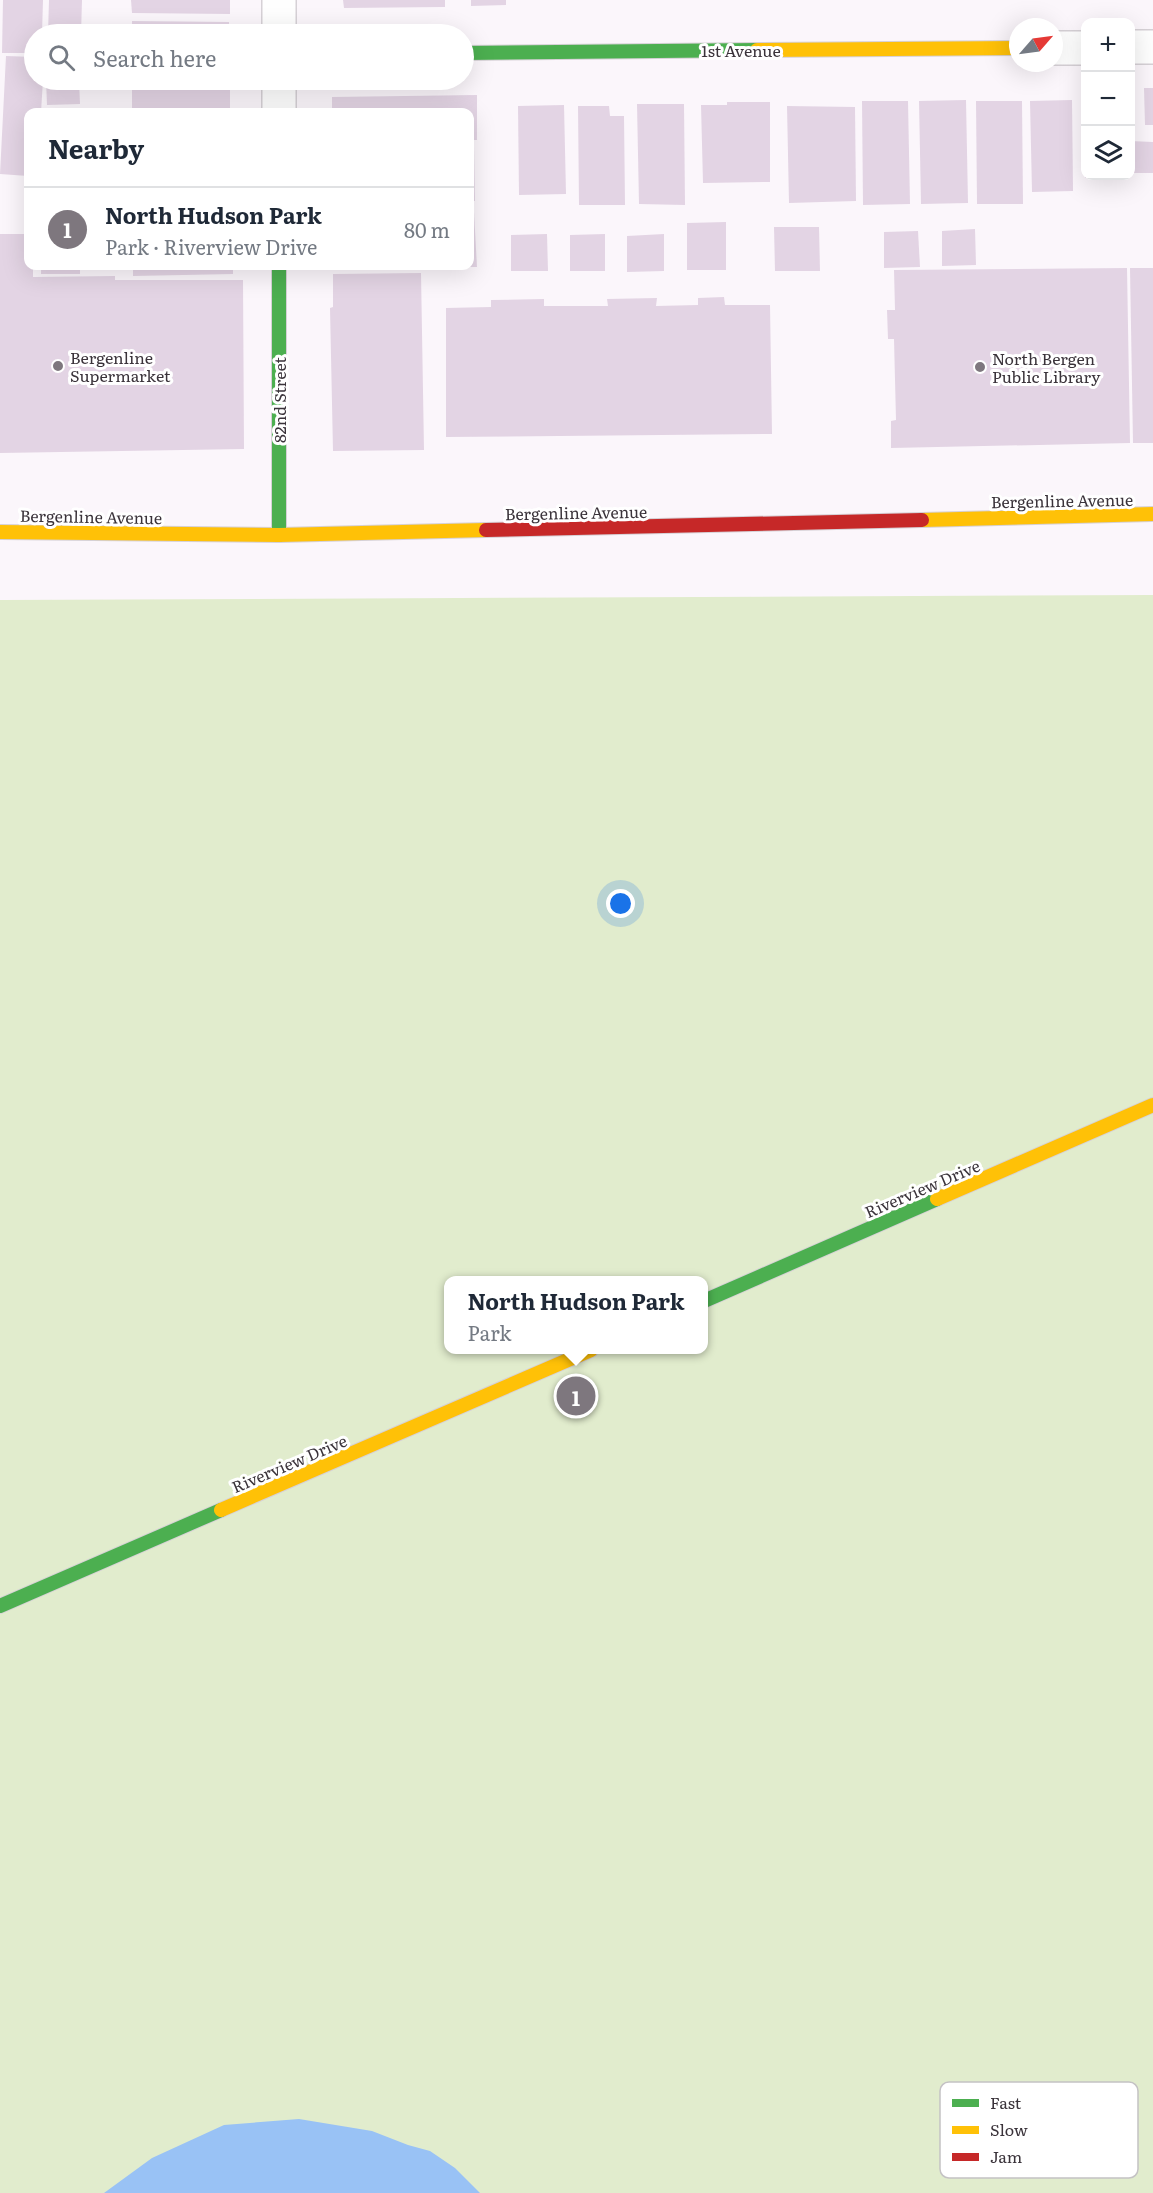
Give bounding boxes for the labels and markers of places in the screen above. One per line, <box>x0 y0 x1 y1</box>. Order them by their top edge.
place label: Bergenline Supermarket <box>70 345 171 387</box>
place label: North Bergen Public Library <box>992 346 1101 388</box>
marker: Bergenline Supermarket <box>51 359 65 373</box>
marker: North Bergen Public Library <box>973 360 987 374</box>
pin: 1 <box>556 1374 596 1418</box>

